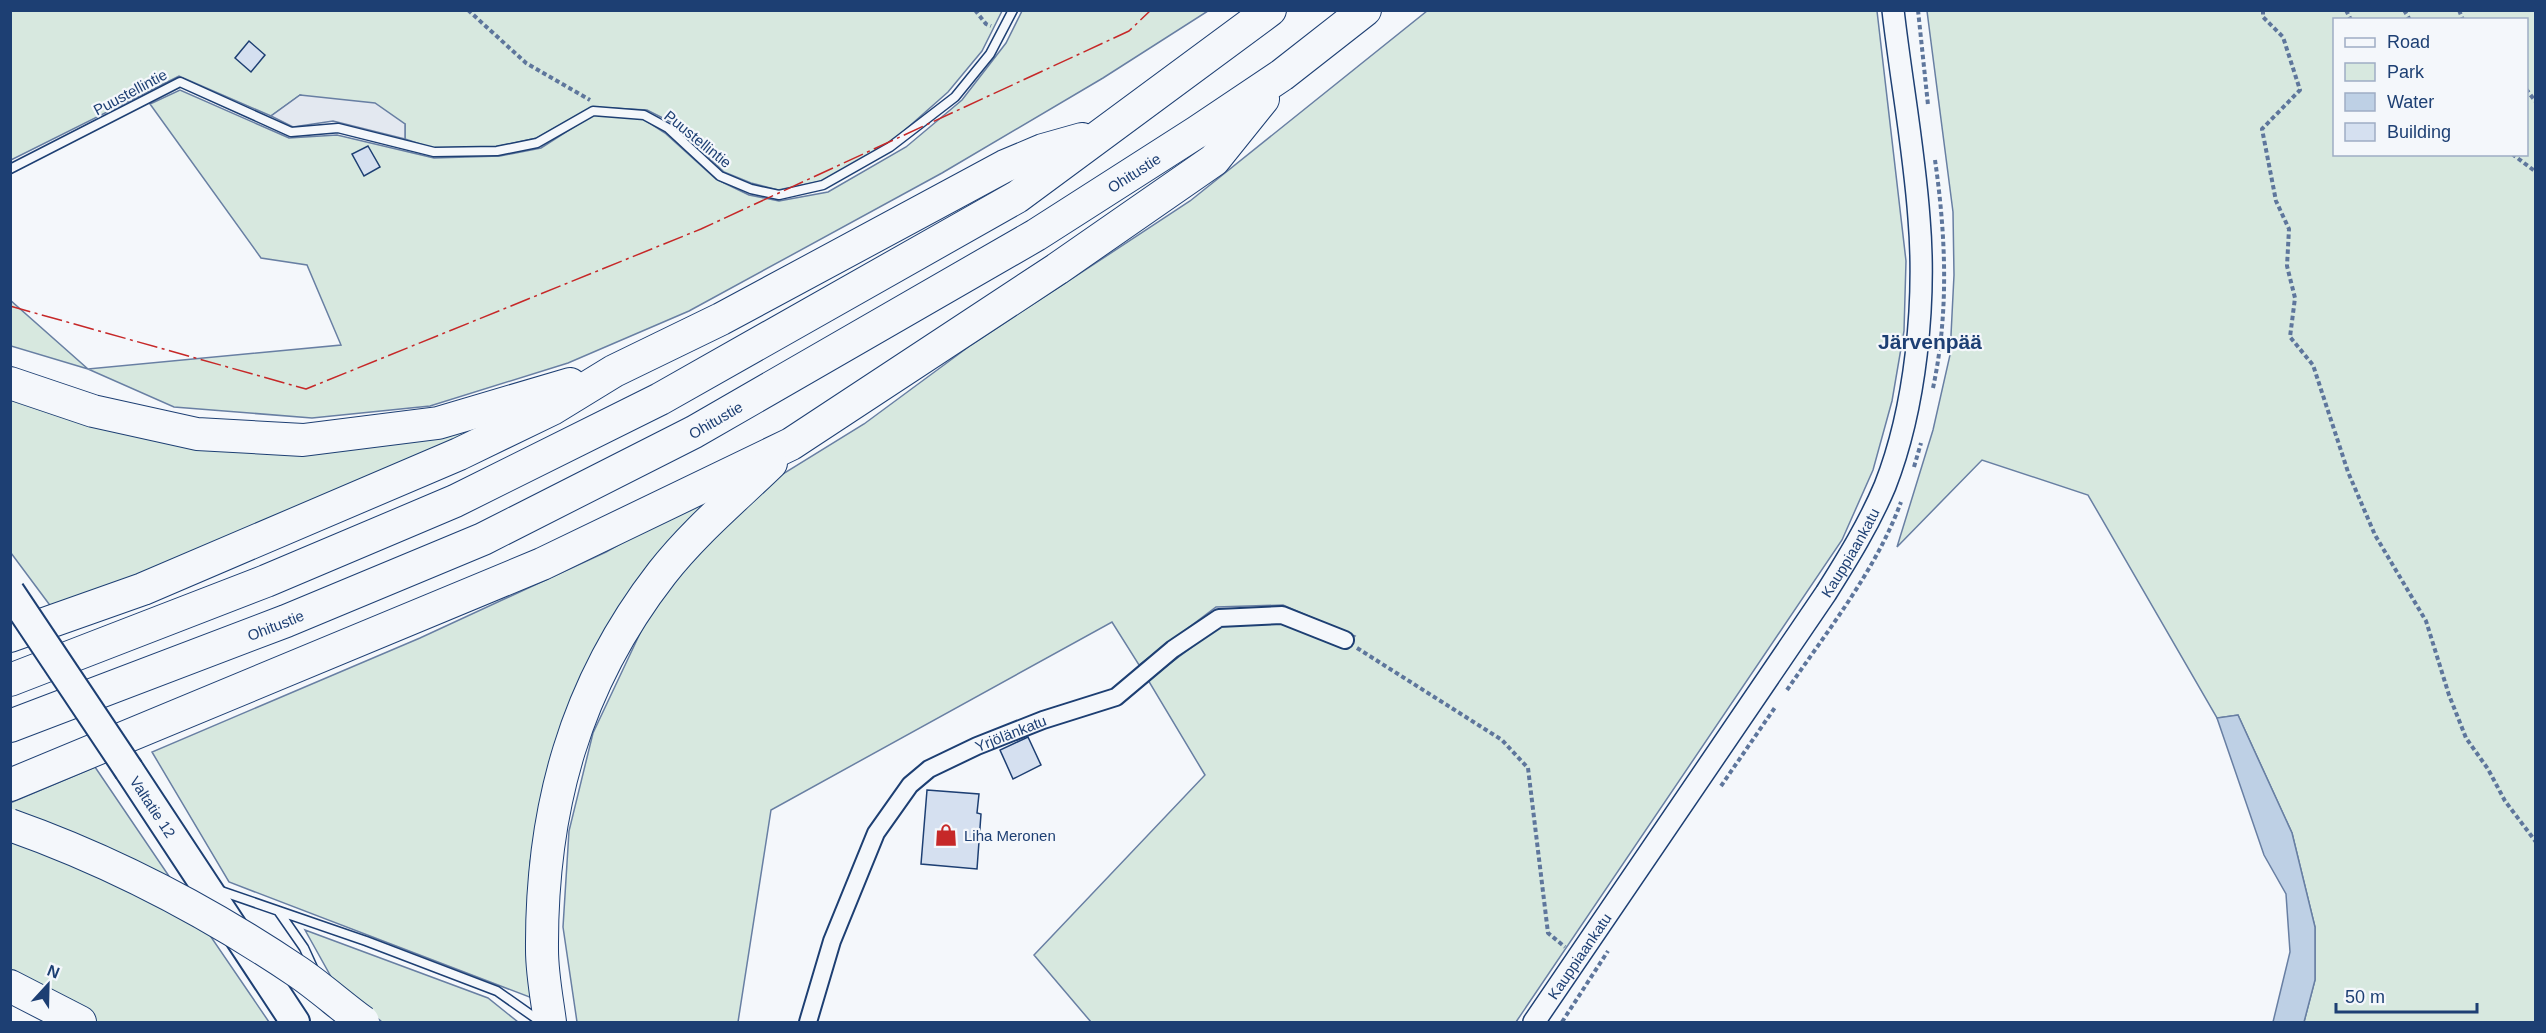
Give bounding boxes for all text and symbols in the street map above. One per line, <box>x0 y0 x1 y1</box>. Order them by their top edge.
legend <box>2333 18 2528 156</box>
text: Road <box>2387 32 2430 52</box>
text: Park <box>2387 62 2425 82</box>
street label: Puustellintie <box>90 66 170 118</box>
text: Water <box>2387 92 2434 112</box>
street label: Puustellintie <box>661 107 735 171</box>
text: Building <box>2387 122 2451 142</box>
street label: Ohitustie <box>1104 149 1163 196</box>
district label: Järvenpää <box>1878 330 1982 353</box>
street label: Ohitustie <box>686 398 745 442</box>
street label: Kauppiaankatu <box>1817 505 1882 600</box>
street label: Ohitustie <box>245 606 306 643</box>
street label: Yrjölänkatu <box>972 711 1049 754</box>
street label: Valtatie 12 <box>127 773 180 841</box>
shop icon: Liha Meronen <box>933 822 959 848</box>
place label: Liha Meronen <box>964 827 1056 844</box>
street label: Kauppiaankatu <box>1544 910 1614 1002</box>
north arrow <box>18 955 78 1015</box>
text: N <box>45 962 62 982</box>
scale bar <box>2336 976 2477 1014</box>
text: 50 m <box>2345 987 2385 1007</box>

